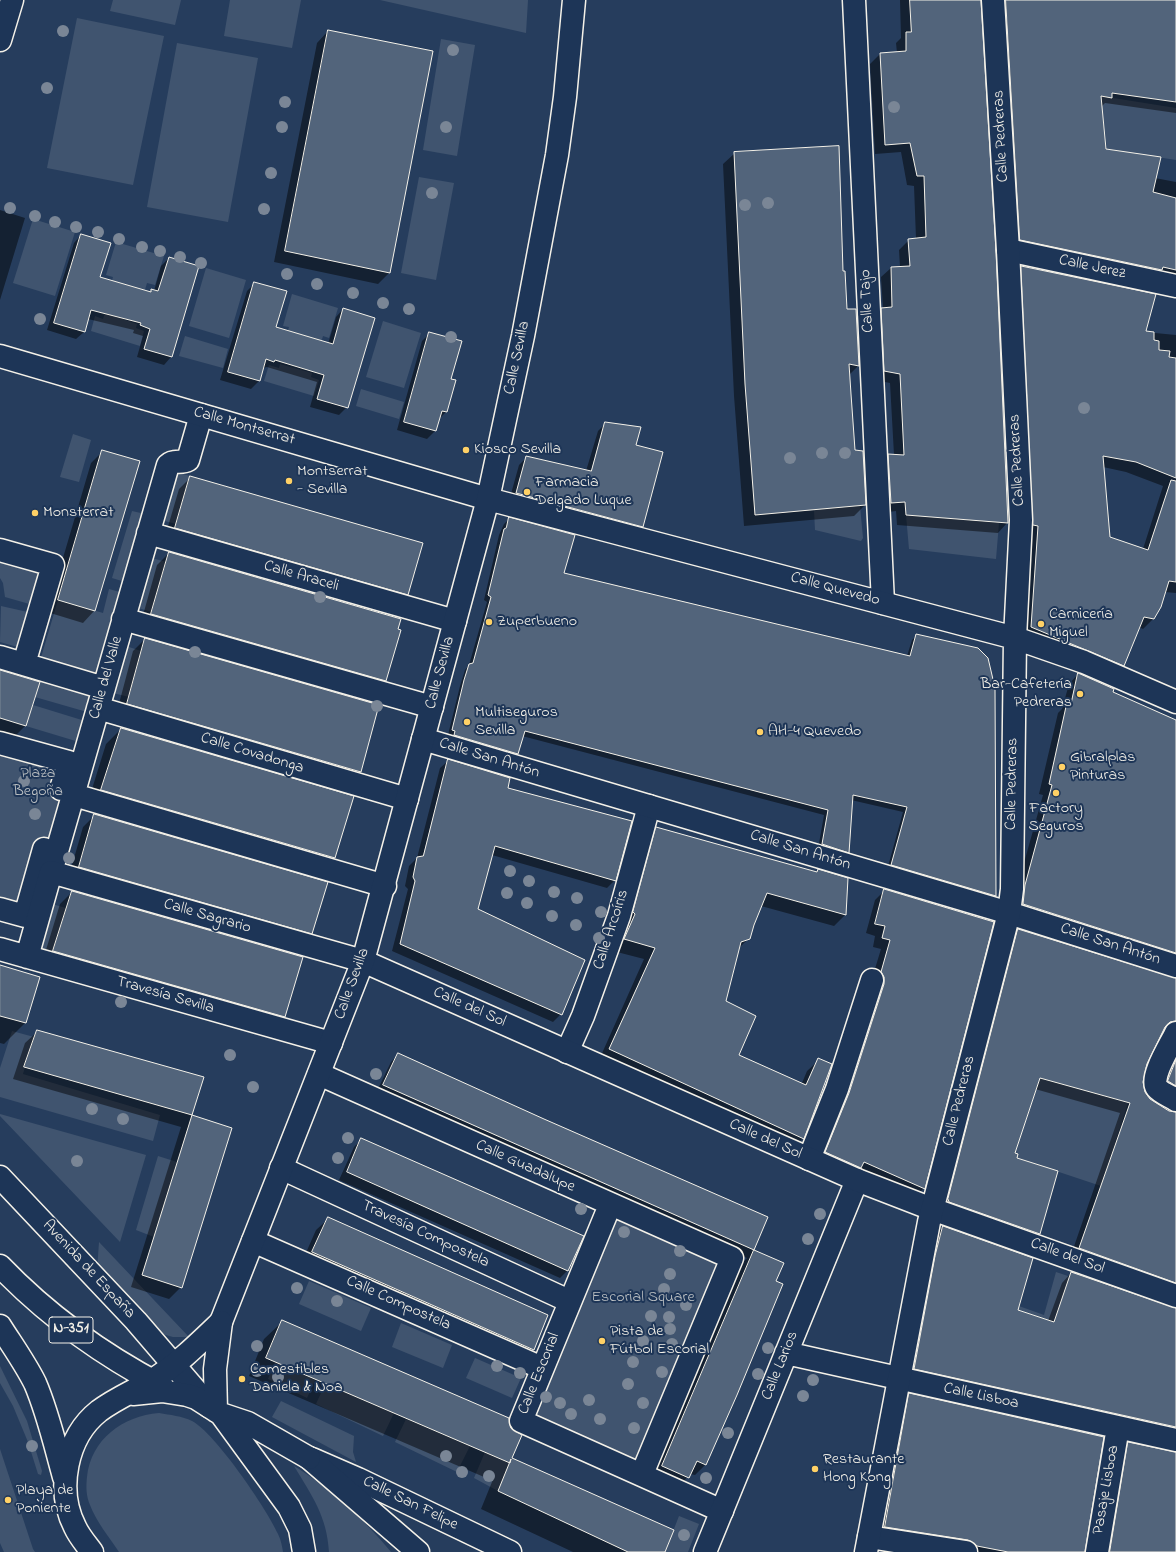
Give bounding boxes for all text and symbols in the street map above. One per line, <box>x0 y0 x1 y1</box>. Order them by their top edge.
street label: Calle Pedreras <box>990 89 1014 183</box>
street label: Calle Jerez <box>1057 252 1127 284</box>
street label: Calle Tajo <box>857 269 879 333</box>
street label: Calle Sevilla <box>501 320 535 396</box>
street label: Calle Montserrat <box>191 403 297 451</box>
street label: Calle Pedreras <box>1006 413 1030 507</box>
place label: Kiosco Sevilla <box>474 440 561 460</box>
marker: Kiosco Sevilla <box>461 445 471 455</box>
place label: Montserrat - Sevilla <box>297 462 368 500</box>
place label: Farmacia Delgado Luque <box>535 473 632 511</box>
marker: Montserrat - Sevilla <box>284 476 294 486</box>
marker: Farmacia Delgado Luque <box>522 487 532 497</box>
place label: Monsterrat <box>43 503 114 523</box>
marker: Monsterrat <box>30 508 40 518</box>
street label: Calle Araceli <box>261 557 341 597</box>
street label: Calle Quevedo <box>788 569 882 611</box>
place label: Carnicería Miguel <box>1049 605 1113 643</box>
place label: Zuperbueno <box>497 612 577 632</box>
marker: Zuperbueno <box>484 617 494 627</box>
marker: Carnicería Miguel <box>1036 619 1046 629</box>
street label: Calle del Valle <box>86 634 128 722</box>
street label: Calle Sevilla <box>422 635 460 711</box>
place label: Bar-Cafetería Pedreras <box>981 675 1072 713</box>
marker: Bar-Cafetería Pedreras <box>1075 689 1085 699</box>
place label: Multiseguros Sevilla <box>475 703 558 741</box>
marker: Multiseguros Sevilla <box>462 717 472 727</box>
place label: AH-4 Quevedo <box>768 722 861 742</box>
marker: AH-4 Quevedo <box>755 727 765 737</box>
street label: Calle Covadonga <box>198 729 306 779</box>
street label: Calle San Antón <box>436 735 542 783</box>
street label: Calle Pedreras <box>1003 738 1023 830</box>
place label: Gibralplas Pinturas <box>1070 748 1135 786</box>
marker: Gibralplas Pinturas <box>1057 762 1067 772</box>
park label: Plaza Begoña <box>13 764 63 802</box>
marker: Factory Seguros <box>1051 788 1061 798</box>
place label: Factory Seguros <box>1028 799 1084 837</box>
street label: Calle San Antón <box>747 827 853 875</box>
street label: Calle Arcoíris <box>590 888 634 972</box>
street label: Calle Sagrario <box>161 895 253 939</box>
street label: Calle San Antón <box>1058 920 1162 970</box>
street label: Calle Sevilla <box>331 946 375 1022</box>
street label: Travesía Sevilla <box>114 973 216 1019</box>
street label: Calle del Sol <box>430 983 508 1033</box>
street label: Calle Pedreras <box>940 1054 980 1148</box>
street label: Calle del Sol <box>726 1115 804 1165</box>
street label: Calle Guadalupe <box>472 1136 578 1198</box>
street label: Travesía Compostela <box>358 1197 492 1273</box>
street label: Avenida de España <box>37 1217 139 1323</box>
street label: Calle del Sol <box>1027 1235 1107 1279</box>
street label: Calle Compostela <box>343 1272 453 1336</box>
park label: Escorial Square <box>591 1288 695 1308</box>
road number: N-351 <box>49 1317 93 1343</box>
place label: Pista de Fútbol Escorial <box>610 1322 709 1360</box>
street label: Calle Larios <box>758 1329 804 1403</box>
street label: Calle Escorial <box>515 1330 565 1418</box>
marker: Pista de Fútbol Escorial <box>597 1336 607 1346</box>
place label: Comestibles Daniela & Noa <box>250 1360 343 1398</box>
marker: Comestibles Daniela & Noa <box>237 1374 247 1384</box>
street label: Calle Lisboa <box>942 1380 1020 1414</box>
street label: Pasaje Lisboa <box>1090 1444 1124 1536</box>
place label: Restaurante Hong Kong <box>823 1450 904 1488</box>
marker: Restaurante Hong Kong <box>810 1464 820 1474</box>
street label: Calle San Felipe <box>359 1473 461 1535</box>
place label: Playa de Poniente <box>16 1481 73 1519</box>
marker: Playa de Poniente <box>3 1495 13 1505</box>

